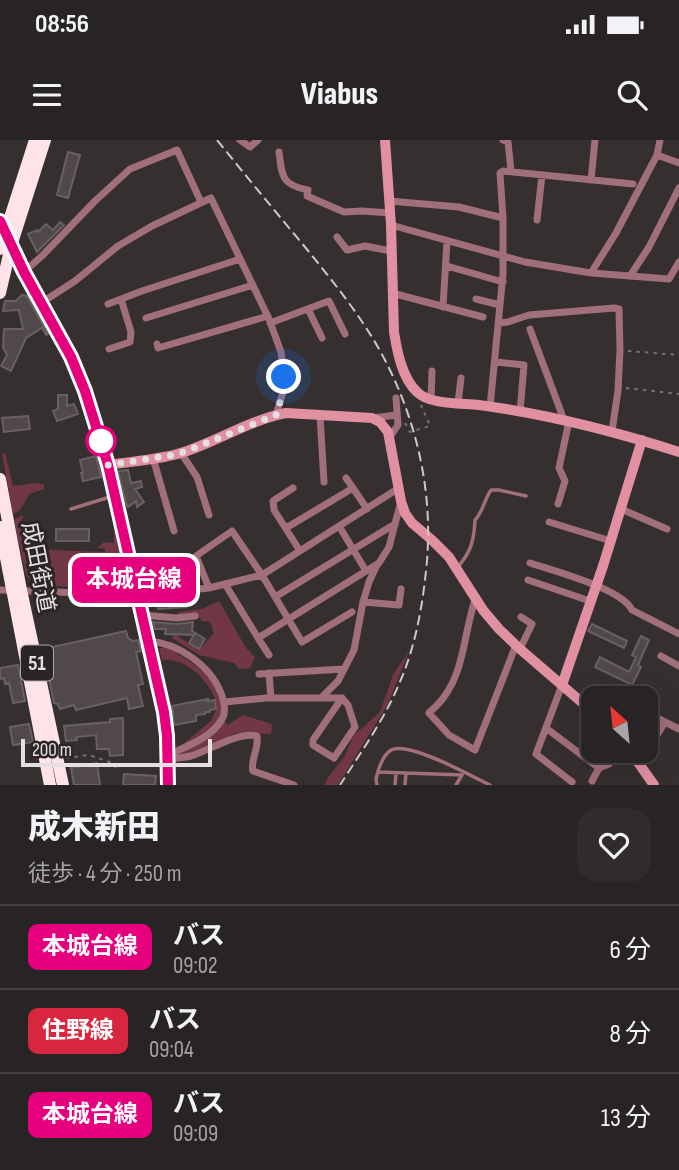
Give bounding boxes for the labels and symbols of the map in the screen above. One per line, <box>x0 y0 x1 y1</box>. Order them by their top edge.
your location <box>266 359 301 394</box>
unlabelled marker <box>86 426 116 456</box>
street label: 成田街道 <box>15 519 61 615</box>
line badge: 本城台線 <box>85 557 183 603</box>
road number: 51 <box>21 645 53 680</box>
north arrow <box>581 686 658 763</box>
scale bar <box>21 736 212 768</box>

